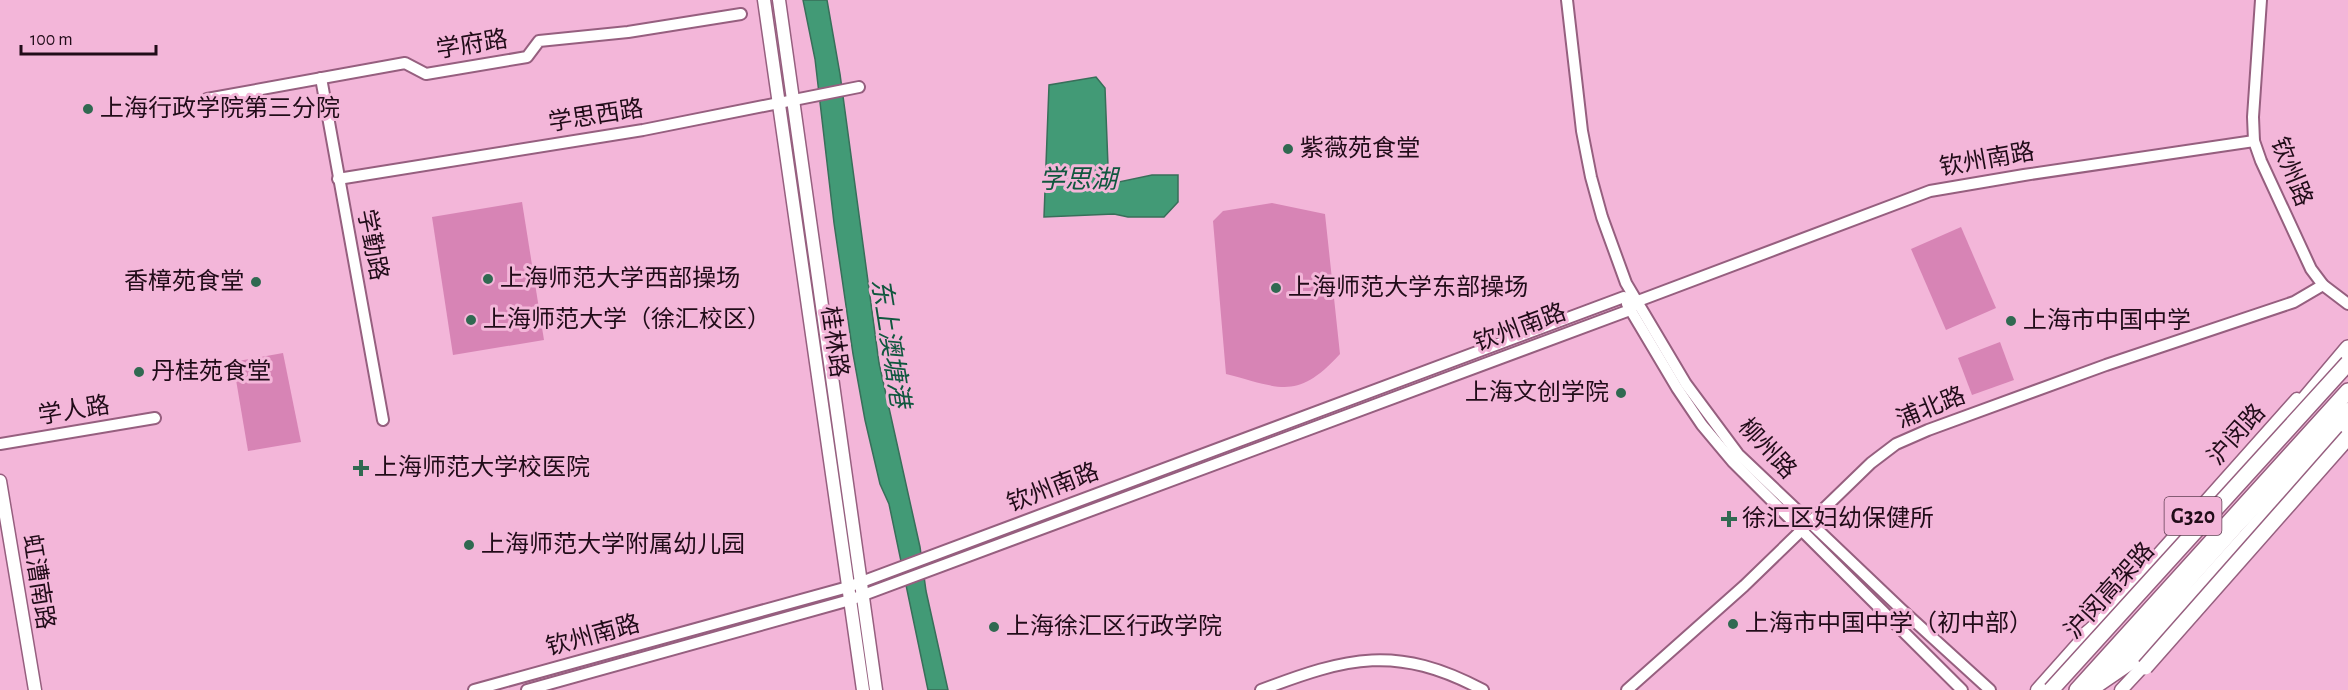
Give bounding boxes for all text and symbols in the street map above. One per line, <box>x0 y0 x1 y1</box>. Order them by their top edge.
scale bar <box>21 18 156 56</box>
street label: 学府路 <box>434 26 509 62</box>
text: 100 m <box>30 31 73 49</box>
place label: 上海行政学院第三分院 <box>100 95 340 121</box>
street label: 学思西路 <box>546 95 645 135</box>
marker: 上海行政学院第三分院 <box>81 102 95 116</box>
street label: 钦州路 <box>2266 133 2317 210</box>
place label: 紫薇苑食堂 <box>1300 135 1420 161</box>
street label: 钦州南路 <box>1937 138 2036 180</box>
marker: 紫薇苑食堂 <box>1281 142 1295 156</box>
water label: 学思湖 <box>1039 165 1121 193</box>
street label: 学勤路 <box>353 207 393 283</box>
place label: 上海师范大学西部操场 <box>500 265 740 291</box>
place label: 香樟苑食堂 <box>124 268 244 294</box>
marker: 上海师范大学西部操场 <box>481 272 495 286</box>
place label: 上海师范大学东部操场 <box>1288 274 1528 300</box>
marker: 香樟苑食堂 <box>249 275 263 289</box>
water label: 东上澳塘港 <box>867 276 916 413</box>
marker: 上海师范大学东部操场 <box>1269 281 1283 295</box>
street label: 钦州南路 <box>1470 298 1569 356</box>
street label: 桂林路 <box>817 304 853 379</box>
place label: 上海师范大学（徐汇校区） <box>483 306 771 332</box>
place label: 上海市中国中学 <box>2023 307 2191 333</box>
marker: 上海师范大学（徐汇校区） <box>464 313 478 327</box>
marker: 上海市中国中学 <box>2004 314 2018 328</box>
place label: 丹桂苑食堂 <box>151 358 271 384</box>
marker: 丹桂苑食堂 <box>132 365 146 379</box>
place label: 上海文创学院 <box>1465 379 1609 405</box>
street label: 浦北路 <box>1892 382 1969 433</box>
marker: 上海文创学院 <box>1614 386 1628 400</box>
street label: 学人路 <box>36 392 111 428</box>
street label: 沪闵路 <box>2203 399 2270 470</box>
street label: 柳州路 <box>1734 413 1802 484</box>
place label: 上海师范大学校医院 <box>374 454 590 480</box>
street label: 钦州南路 <box>1003 458 1102 516</box>
marker: 上海师范大学校医院 <box>352 459 370 477</box>
road number: G320 <box>2164 497 2222 535</box>
place label: 徐汇区妇幼保健所 <box>1742 505 1934 531</box>
marker: 徐汇区妇幼保健所 <box>1720 510 1738 528</box>
place label: 上海师范大学附属幼儿园 <box>481 531 745 557</box>
street label: 虹漕南路 <box>19 532 59 631</box>
street label: 沪闵高架路 <box>2059 537 2159 644</box>
marker: 上海师范大学附属幼儿园 <box>462 538 476 552</box>
street label: 钦州南路 <box>543 610 642 660</box>
place label: 上海市中国中学（初中部） <box>1745 610 2033 636</box>
place label: 上海徐汇区行政学院 <box>1006 613 1222 639</box>
marker: 上海市中国中学（初中部） <box>1726 617 1740 631</box>
marker: 上海徐汇区行政学院 <box>987 620 1001 634</box>

